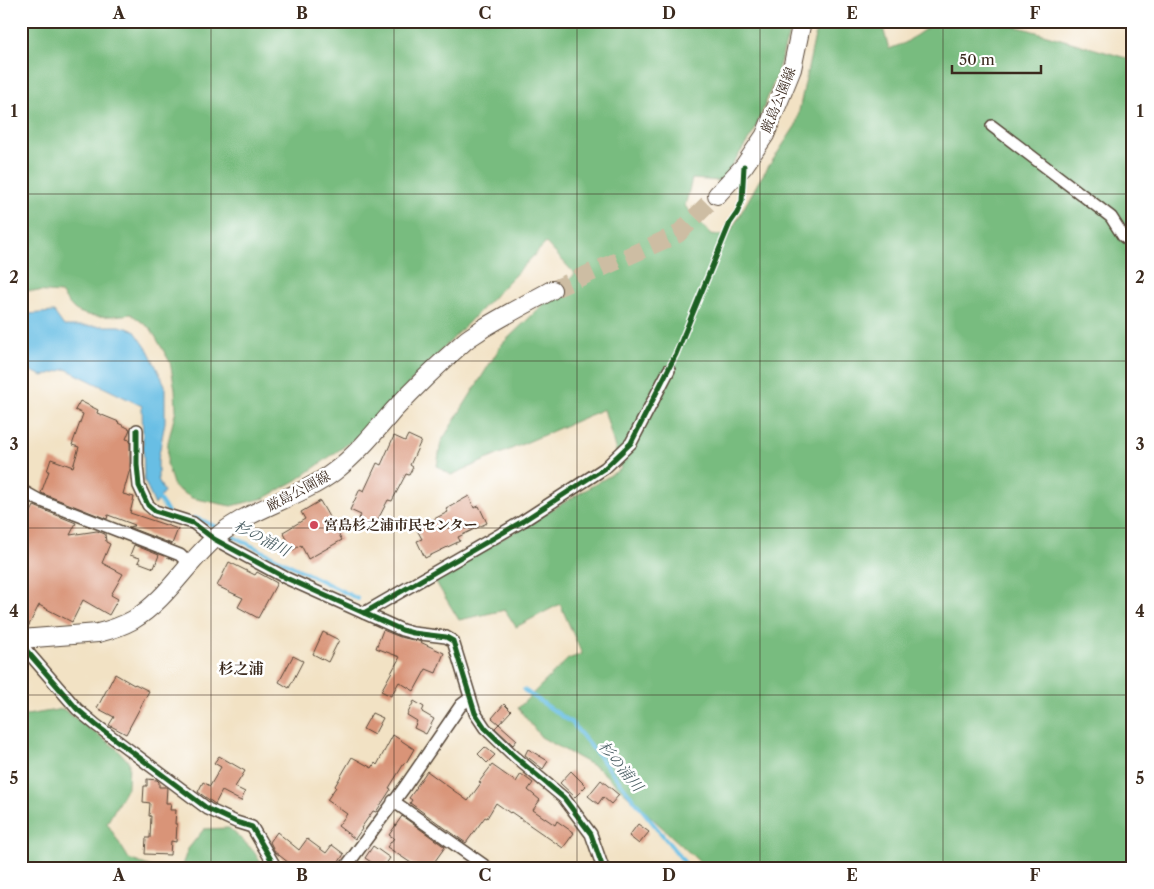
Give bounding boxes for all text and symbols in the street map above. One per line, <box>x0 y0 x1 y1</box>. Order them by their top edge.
text: A <box>112 3 126 23</box>
text: B <box>296 3 308 23</box>
text: C <box>479 3 491 23</box>
text: D <box>662 3 676 23</box>
text: E <box>846 3 858 23</box>
text: F <box>1030 3 1041 23</box>
scale bar <box>952 42 1040 74</box>
text: 50 m <box>959 50 995 69</box>
street label: 厳島公園線 <box>757 64 799 136</box>
text: 1 <box>10 101 18 121</box>
text: 1 <box>1136 101 1144 121</box>
text: 2 <box>9 267 19 287</box>
text: 2 <box>1135 267 1145 287</box>
text: 3 <box>9 434 19 454</box>
text: 3 <box>1135 434 1145 454</box>
street label: 厳島公園線 <box>263 467 333 515</box>
water label: 杉の浦川 <box>231 516 295 561</box>
place label: 宮島杉之浦市民センター <box>324 516 477 534</box>
marker: 宮島杉之浦市民センター <box>308 519 320 531</box>
text: 4 <box>9 601 19 621</box>
text: 4 <box>1135 601 1145 621</box>
district label: 杉之浦 <box>218 659 264 678</box>
water label: 杉の浦川 <box>595 737 649 797</box>
text: 5 <box>10 768 19 788</box>
text: 5 <box>1136 768 1145 788</box>
text: A <box>112 865 126 885</box>
text: B <box>296 865 308 885</box>
text: C <box>479 865 491 885</box>
text: D <box>662 865 676 885</box>
text: E <box>846 865 858 885</box>
text: F <box>1030 865 1041 885</box>

